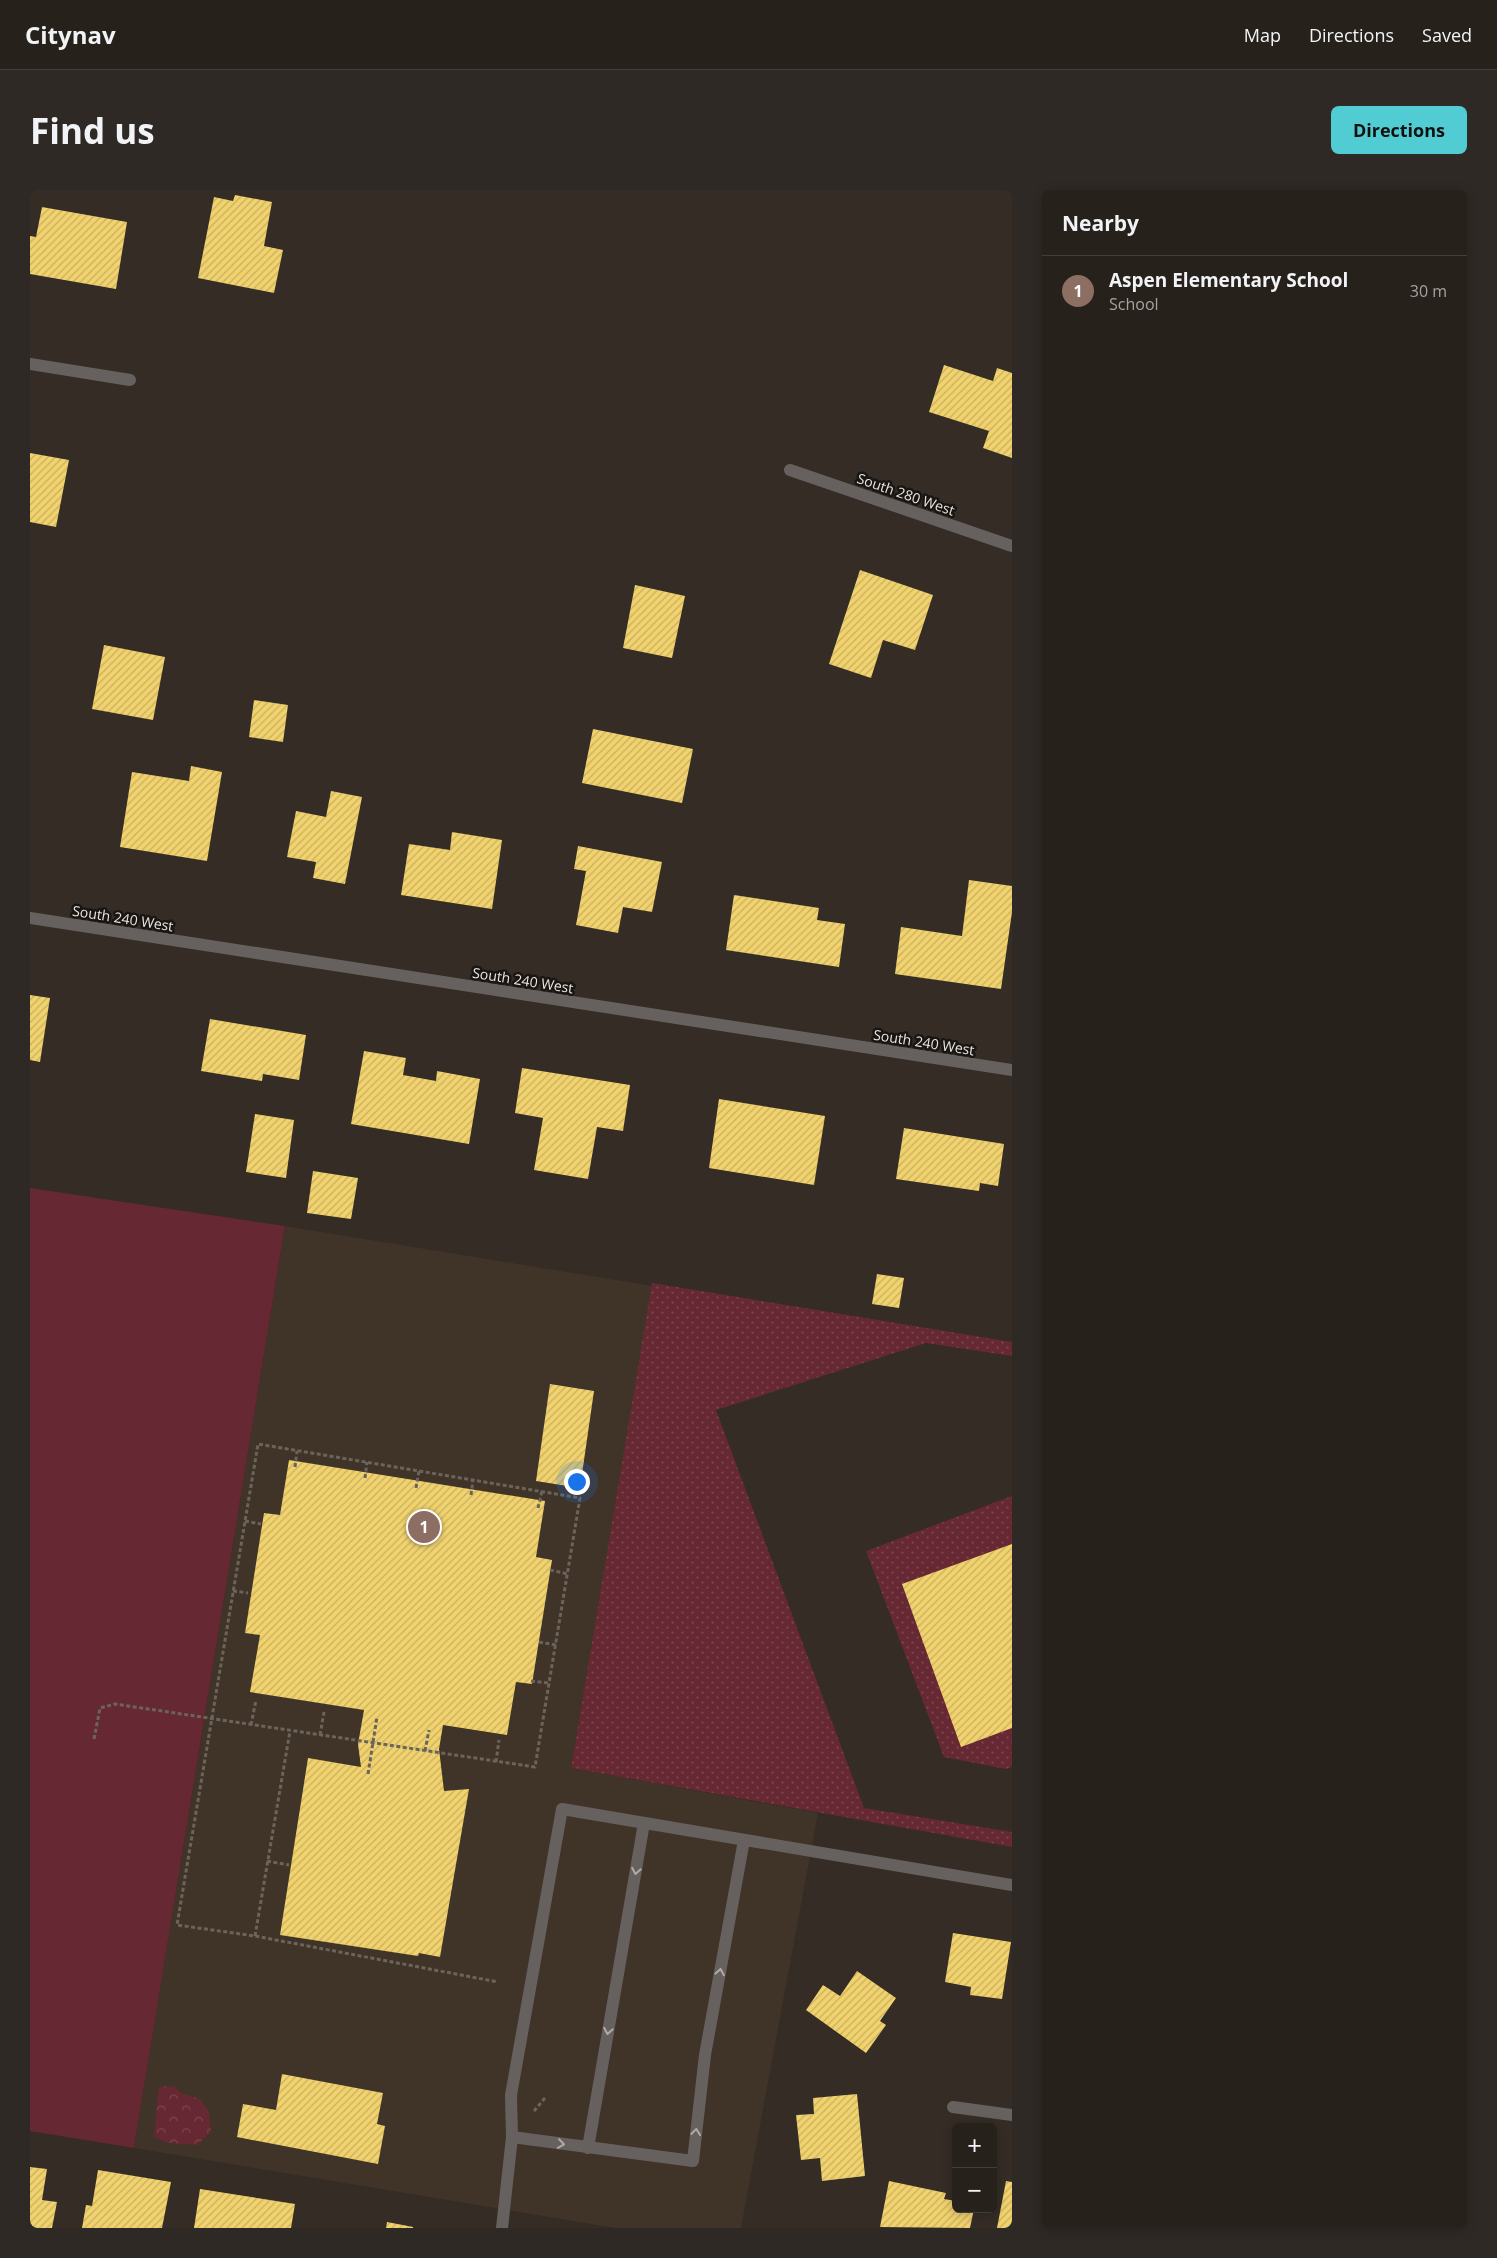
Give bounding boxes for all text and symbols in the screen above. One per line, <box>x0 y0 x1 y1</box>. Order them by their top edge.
text: Citynav <box>25 18 116 51</box>
text: Map <box>1244 23 1281 47</box>
text: Directions <box>1309 23 1394 47</box>
text: Saved <box>1422 23 1472 47</box>
button: Directions <box>1331 106 1467 154</box>
text: Find us <box>30 107 155 154</box>
text: Nearby <box>1062 209 1139 237</box>
text: Aspen Elementary School <box>1109 267 1348 293</box>
text: 1 <box>1073 280 1083 302</box>
text: 30 m <box>1410 280 1447 302</box>
text: School <box>1109 293 1159 315</box>
street label: South 280 West <box>855 468 957 520</box>
street label: South 240 West <box>71 901 175 935</box>
street label: South 240 West <box>471 963 575 997</box>
street label: South 240 West <box>872 1025 976 1059</box>
your location <box>564 1469 590 1495</box>
pin: 1 <box>408 1508 440 1546</box>
one-way arrow <box>631 1867 641 1875</box>
one-way arrow <box>715 1967 725 1976</box>
one-way arrow <box>604 2027 614 2036</box>
map controls <box>952 2123 997 2213</box>
button: + <box>952 2123 997 2168</box>
one-way arrow <box>690 2128 701 2136</box>
one-way arrow <box>557 2138 565 2149</box>
button: − <box>952 2168 997 2213</box>

